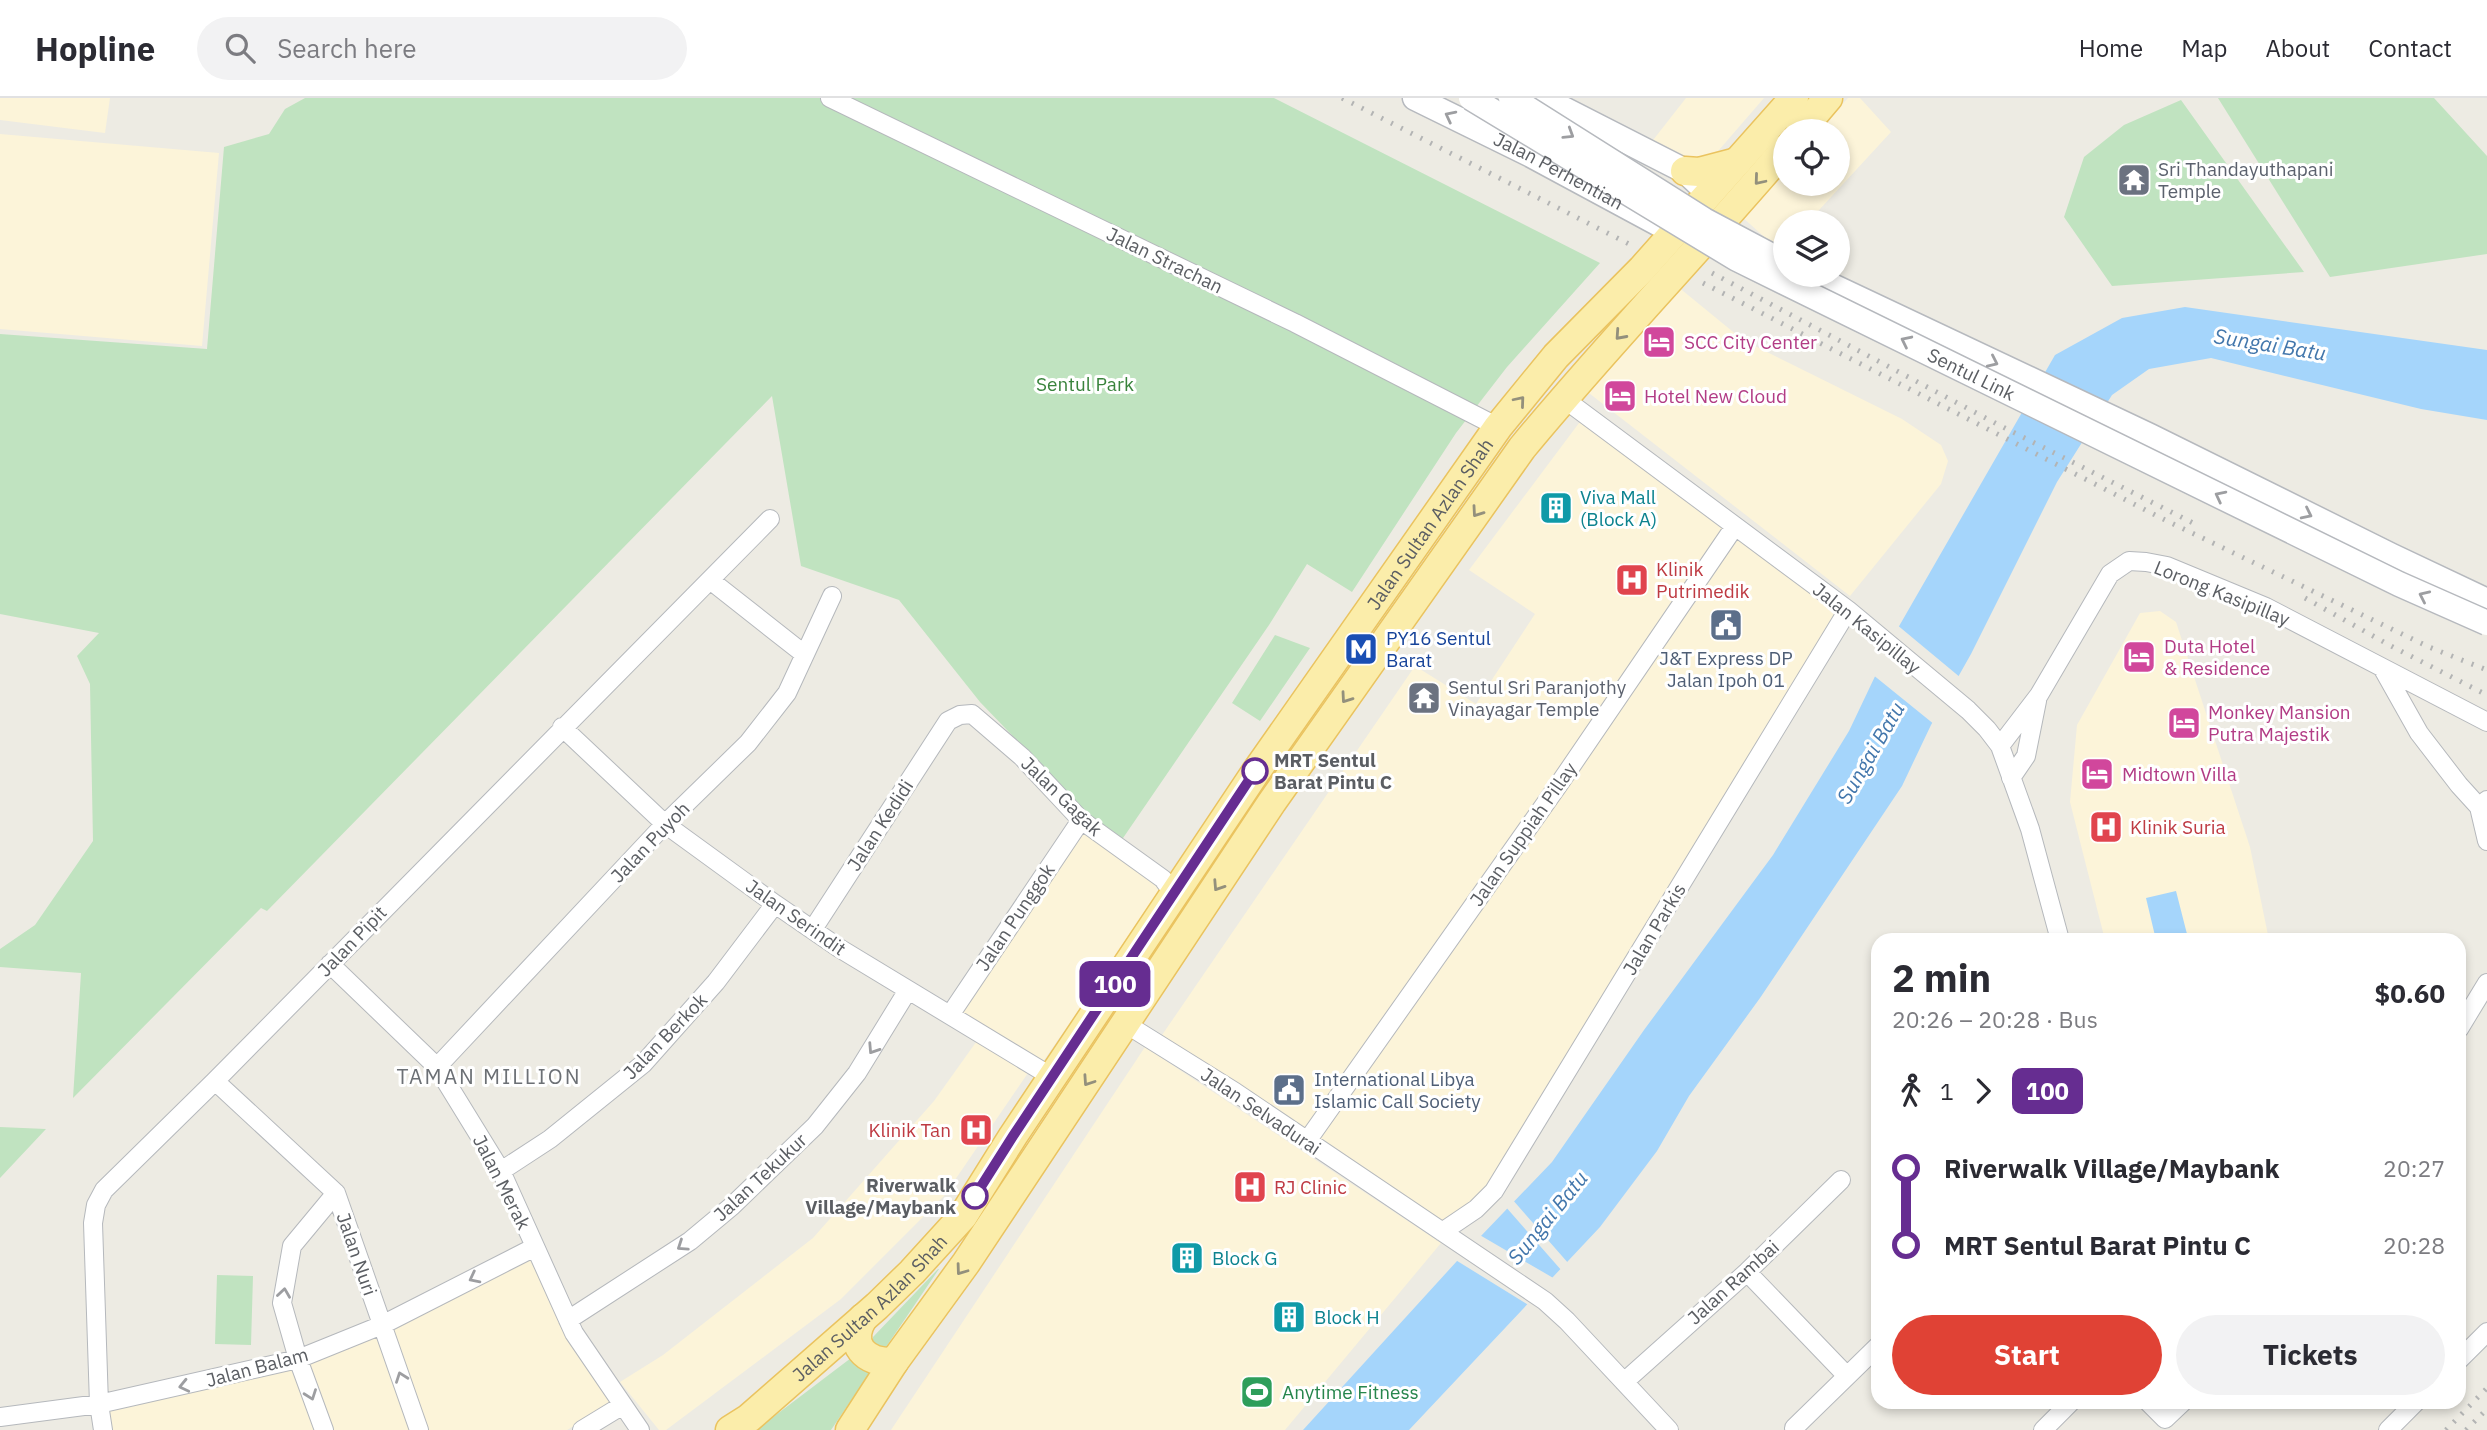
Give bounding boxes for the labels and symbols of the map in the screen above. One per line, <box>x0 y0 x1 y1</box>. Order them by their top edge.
one-way arrow <box>1445 110 1458 124</box>
one-way arrow <box>1562 126 1575 139</box>
street label: Jalan Perhentian <box>1490 127 1628 215</box>
place label: Sri Thandayuthapani Temple <box>2158 157 2334 203</box>
temple icon: Sri Thandayuthapani Temple <box>2115 161 2153 199</box>
one-way arrow <box>1755 171 1767 184</box>
street label: Jalan Strachan <box>1103 221 1227 299</box>
water label: Sungai Batu <box>2212 321 2328 367</box>
hotel icon: SCC City Center <box>1640 323 1678 361</box>
one-way arrow <box>1615 327 1628 340</box>
place label: SCC City Center <box>1684 330 1817 354</box>
one-way arrow <box>1901 335 1913 349</box>
street label: Sentul Link <box>1924 342 2019 406</box>
one-way arrow <box>1985 353 1998 367</box>
park label: Sentul Park <box>1036 372 1134 396</box>
hotel icon: Hotel New Cloud <box>1601 377 1639 415</box>
place label: Hotel New Cloud <box>1644 384 1787 408</box>
one-way arrow <box>1511 396 1524 408</box>
street label: Jalan Sultan Azlan Shah <box>1361 434 1498 614</box>
place label: Viva Mall (Block A) <box>1580 485 1657 531</box>
building icon: Viva Mall (Block A) <box>1537 489 1575 527</box>
one-way arrow <box>2215 491 2227 505</box>
one-way arrow <box>1473 504 1486 517</box>
one-way arrow <box>2300 506 2312 520</box>
street label: Lorong Kasipillay <box>2151 555 2294 631</box>
place label: Klinik Putrimedik <box>1656 557 1750 603</box>
hospital icon: Klinik Putrimedik <box>1613 561 1651 599</box>
street label: Jalan Kasipillay <box>1808 577 1926 679</box>
one-way arrow <box>2419 590 2431 604</box>
public building icon: J&T Express DP Jalan Ipoh 01 <box>1707 606 1745 644</box>
place label: PY16 Sentul Barat <box>1386 626 1491 672</box>
metro station icon: PY16 Sentul Barat <box>1342 630 1380 668</box>
place label: Duta Hotel & Residence <box>2164 634 2270 680</box>
hotel icon: Duta Hotel & Residence <box>2120 638 2158 676</box>
place label: J&T Express DP Jalan Ipoh 01 <box>1659 646 1793 692</box>
place label: Sentul Sri Paranjothy Vinayagar Temple <box>1448 675 1627 721</box>
temple icon: Sentul Sri Paranjothy Vinayagar Temple <box>1405 679 1443 717</box>
one-way arrow <box>1342 690 1354 703</box>
water label: Sungai Batu <box>1830 697 1911 808</box>
place label: Monkey Mansion Putra Majestik <box>2208 700 2351 746</box>
hotel icon: Monkey Mansion Putra Majestik <box>2165 704 2203 742</box>
place label: MRT Sentul Barat Pintu C <box>1274 748 1392 794</box>
street label: Jalan Gagak <box>1016 751 1108 841</box>
hotel icon: Midtown Villa <box>2078 755 2116 793</box>
street label: Jalan Suppiah Pillay <box>1464 757 1582 911</box>
marker: MRT Sentul Barat Pintu C <box>1242 758 1268 784</box>
place label: Midtown Villa <box>2122 762 2237 786</box>
street label: Jalan Kedidi <box>842 775 918 875</box>
street label: Jalan Puyoh <box>605 796 695 888</box>
hospital icon: Klinik Suria <box>2087 808 2125 846</box>
place label: Klinik Suria <box>2130 815 2226 839</box>
street label: Jalan Punggok <box>970 859 1060 975</box>
street label: Jalan Serindit <box>741 874 851 960</box>
one-way arrow <box>1214 878 1226 891</box>
street label: Jalan Parkis <box>1617 879 1691 979</box>
street label: Jalan Pipit <box>312 901 392 981</box>
line badge: 100 <box>1075 961 1155 1007</box>
street label: Jalan Berkok <box>618 988 712 1084</box>
one-way arrow <box>868 1041 881 1054</box>
district label: TAMAN MILLION <box>396 1062 582 1090</box>
street label: Jalan Selvadurai <box>1196 1062 1326 1160</box>
place label: International Libya Islamic Call Society <box>1314 1067 1481 1113</box>
public building icon: International Libya Islamic Call Society <box>1270 1071 1308 1109</box>
one-way arrow <box>1084 1073 1096 1086</box>
hospital icon: Klinik Tan <box>957 1111 995 1149</box>
place label: Klinik Tan <box>869 1118 951 1142</box>
street label: Jalan Tekukur <box>708 1128 812 1226</box>
street label: Jalan Merak <box>468 1131 536 1233</box>
water label: Sungai Batu <box>1501 1165 1594 1270</box>
hospital icon: RJ Clinic <box>1231 1168 1269 1206</box>
place label: Riverwalk Village/Maybank <box>805 1173 956 1219</box>
place label: RJ Clinic <box>1274 1175 1347 1199</box>
marker: Riverwalk Village/Maybank <box>962 1183 988 1209</box>
street label: Jalan Nuri <box>332 1209 382 1299</box>
street label: Jalan Sultan Azlan Shah <box>787 1229 952 1387</box>
street label: Jalan Rambai <box>1682 1235 1784 1329</box>
one-way arrow <box>677 1238 690 1250</box>
building icon: Block G <box>1168 1239 1206 1277</box>
place label: Block G <box>1212 1246 1277 1270</box>
one-way arrow <box>957 1262 969 1275</box>
one-way arrow <box>469 1270 481 1283</box>
one-way arrow <box>277 1288 292 1299</box>
building icon: Block H <box>1270 1298 1308 1336</box>
place label: Block H <box>1314 1305 1380 1329</box>
street label: Jalan Balam <box>203 1342 311 1392</box>
one-way arrow <box>395 1372 409 1384</box>
sports icon: Anytime Fitness <box>1238 1373 1276 1411</box>
one-way arrow <box>178 1378 190 1392</box>
place label: Anytime Fitness <box>1282 1380 1419 1404</box>
one-way arrow <box>303 1388 317 1400</box>

